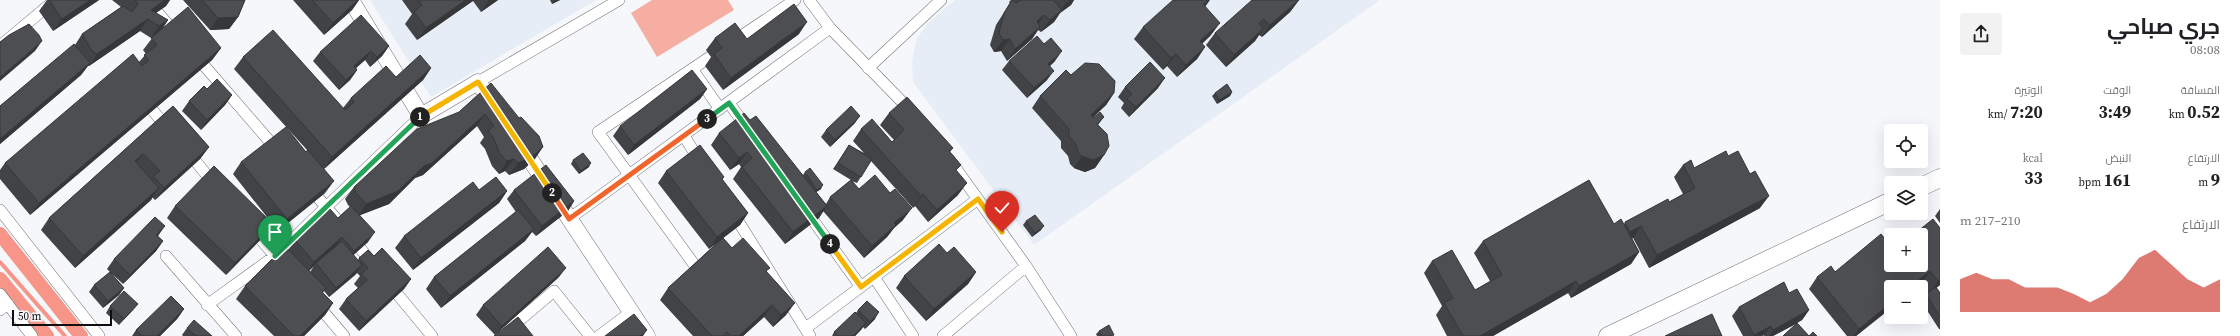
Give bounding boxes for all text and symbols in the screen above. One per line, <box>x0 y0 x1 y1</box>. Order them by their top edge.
text: جري صباحي <box>2107 11 2220 41</box>
button: share <box>1960 13 2002 55</box>
text: 08:08 <box>2190 41 2220 58</box>
text: الوتيرة <box>2014 83 2043 98</box>
text: الوقت <box>2103 83 2131 98</box>
text: المسافة <box>2181 83 2220 98</box>
text: 7:20 <box>2010 100 2043 124</box>
text: 3:49 <box>2099 100 2131 124</box>
text: 0.52 <box>2187 100 2220 124</box>
pin: 1 <box>410 107 430 127</box>
text: /km <box>1988 107 2010 122</box>
text: km <box>2169 107 2187 122</box>
text: 1 <box>417 109 423 124</box>
pin: 3 <box>697 109 717 129</box>
text: 3 <box>704 111 710 126</box>
map controls <box>1884 124 1928 324</box>
button: locate <box>1884 124 1928 168</box>
text: kcal <box>2023 151 2043 166</box>
text: النبض <box>2105 151 2131 166</box>
text: الارتفاع <box>2188 151 2220 166</box>
text: 33 <box>2024 166 2043 190</box>
text: 161 <box>2104 168 2131 192</box>
text: 9 <box>2211 168 2220 192</box>
text: bpm <box>2079 175 2104 190</box>
text: m <box>2198 175 2211 190</box>
button: layers <box>1884 176 1928 220</box>
pin: 2 <box>542 183 562 203</box>
text: 2 <box>549 185 555 200</box>
pin <box>985 191 1019 232</box>
icon: check <box>991 197 1013 219</box>
text: 210–217 m <box>1960 212 2020 229</box>
pin <box>258 215 292 256</box>
text: الارتفاع <box>2182 216 2220 233</box>
icon: arrive <box>264 221 286 243</box>
button: + <box>1884 228 1928 272</box>
pin: 4 <box>820 234 840 254</box>
text: 4 <box>827 236 833 251</box>
button: − <box>1884 280 1928 324</box>
scale bar <box>12 308 112 327</box>
text: 50 m <box>18 309 41 324</box>

